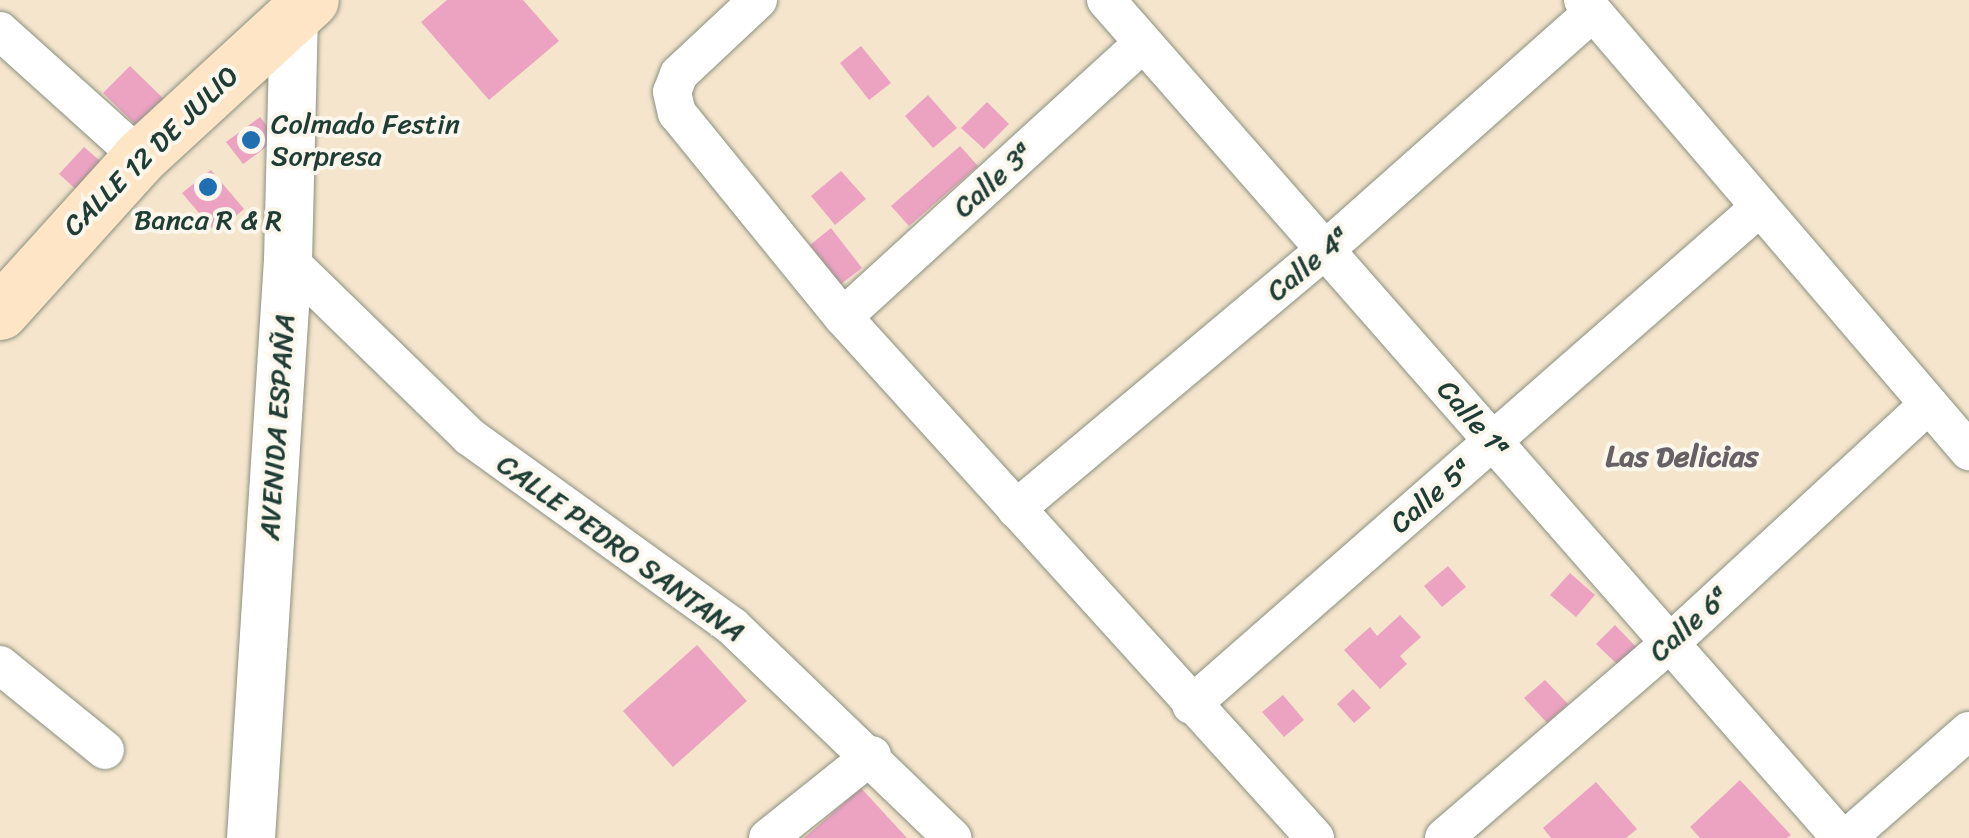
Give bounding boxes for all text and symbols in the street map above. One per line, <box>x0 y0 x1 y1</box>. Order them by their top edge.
street label: CALLE 12 DE JULIO <box>56 59 246 243</box>
place label: Colmado Festin Sorpresa <box>271 107 460 173</box>
marker: Colmado Festin Sorpresa <box>240 129 262 151</box>
street label: Calle 3ª <box>946 136 1040 224</box>
marker: Banca R & R <box>197 176 219 198</box>
place label: Banca R & R <box>134 203 282 237</box>
street label: Calle 4ª <box>1260 220 1356 308</box>
street label: AVENIDA ESPAÑA <box>252 313 302 541</box>
street label: Calle 1ª <box>1430 373 1516 465</box>
district label: Las Delicias <box>1606 438 1758 474</box>
street label: CALLE PEDRO SANTANA <box>491 447 751 649</box>
street label: Calle 5ª <box>1383 451 1479 541</box>
street label: Calle 6ª <box>1642 579 1736 669</box>

